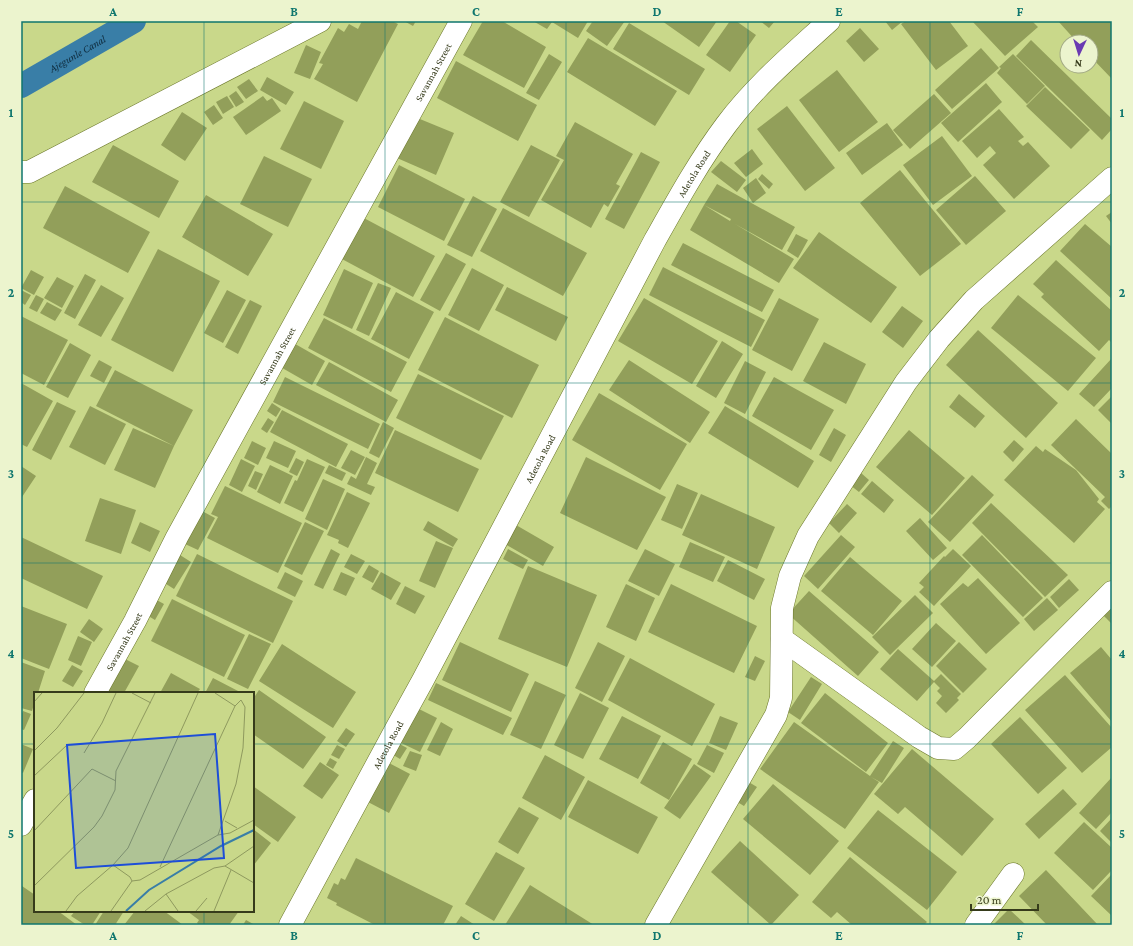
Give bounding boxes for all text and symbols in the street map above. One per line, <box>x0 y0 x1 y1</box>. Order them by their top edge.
text: A <box>108 4 117 19</box>
text: B <box>290 4 298 19</box>
text: C <box>472 4 480 19</box>
text: D <box>653 4 662 19</box>
text: E <box>835 4 843 19</box>
text: F <box>1017 4 1024 19</box>
water label: Ajegunle Canal <box>46 32 108 75</box>
north arrow <box>1059 34 1099 74</box>
street label: Savannah Street <box>413 41 454 103</box>
text: N <box>1074 58 1082 70</box>
text: 1 <box>9 105 14 120</box>
text: 1 <box>1120 105 1125 120</box>
street label: Adetola Road <box>675 147 713 199</box>
text: 2 <box>8 285 15 300</box>
text: 2 <box>1119 285 1126 300</box>
street label: Savannah Street <box>256 324 297 387</box>
street label: Adetola Road <box>522 432 557 485</box>
text: 3 <box>8 466 14 481</box>
text: 3 <box>1119 466 1125 481</box>
street label: Savannah Street <box>103 610 144 672</box>
text: 4 <box>7 646 15 661</box>
text: 4 <box>1118 646 1126 661</box>
inset map <box>34 692 254 912</box>
street label: Adetola Road <box>370 718 405 771</box>
text: 5 <box>8 826 14 841</box>
text: 5 <box>1119 826 1125 841</box>
scale bar <box>971 886 1038 912</box>
text: 20 m <box>977 893 1002 907</box>
text: A <box>108 928 117 943</box>
text: B <box>290 928 298 943</box>
text: C <box>472 928 480 943</box>
text: D <box>653 928 662 943</box>
text: E <box>835 928 843 943</box>
text: F <box>1017 928 1024 943</box>

